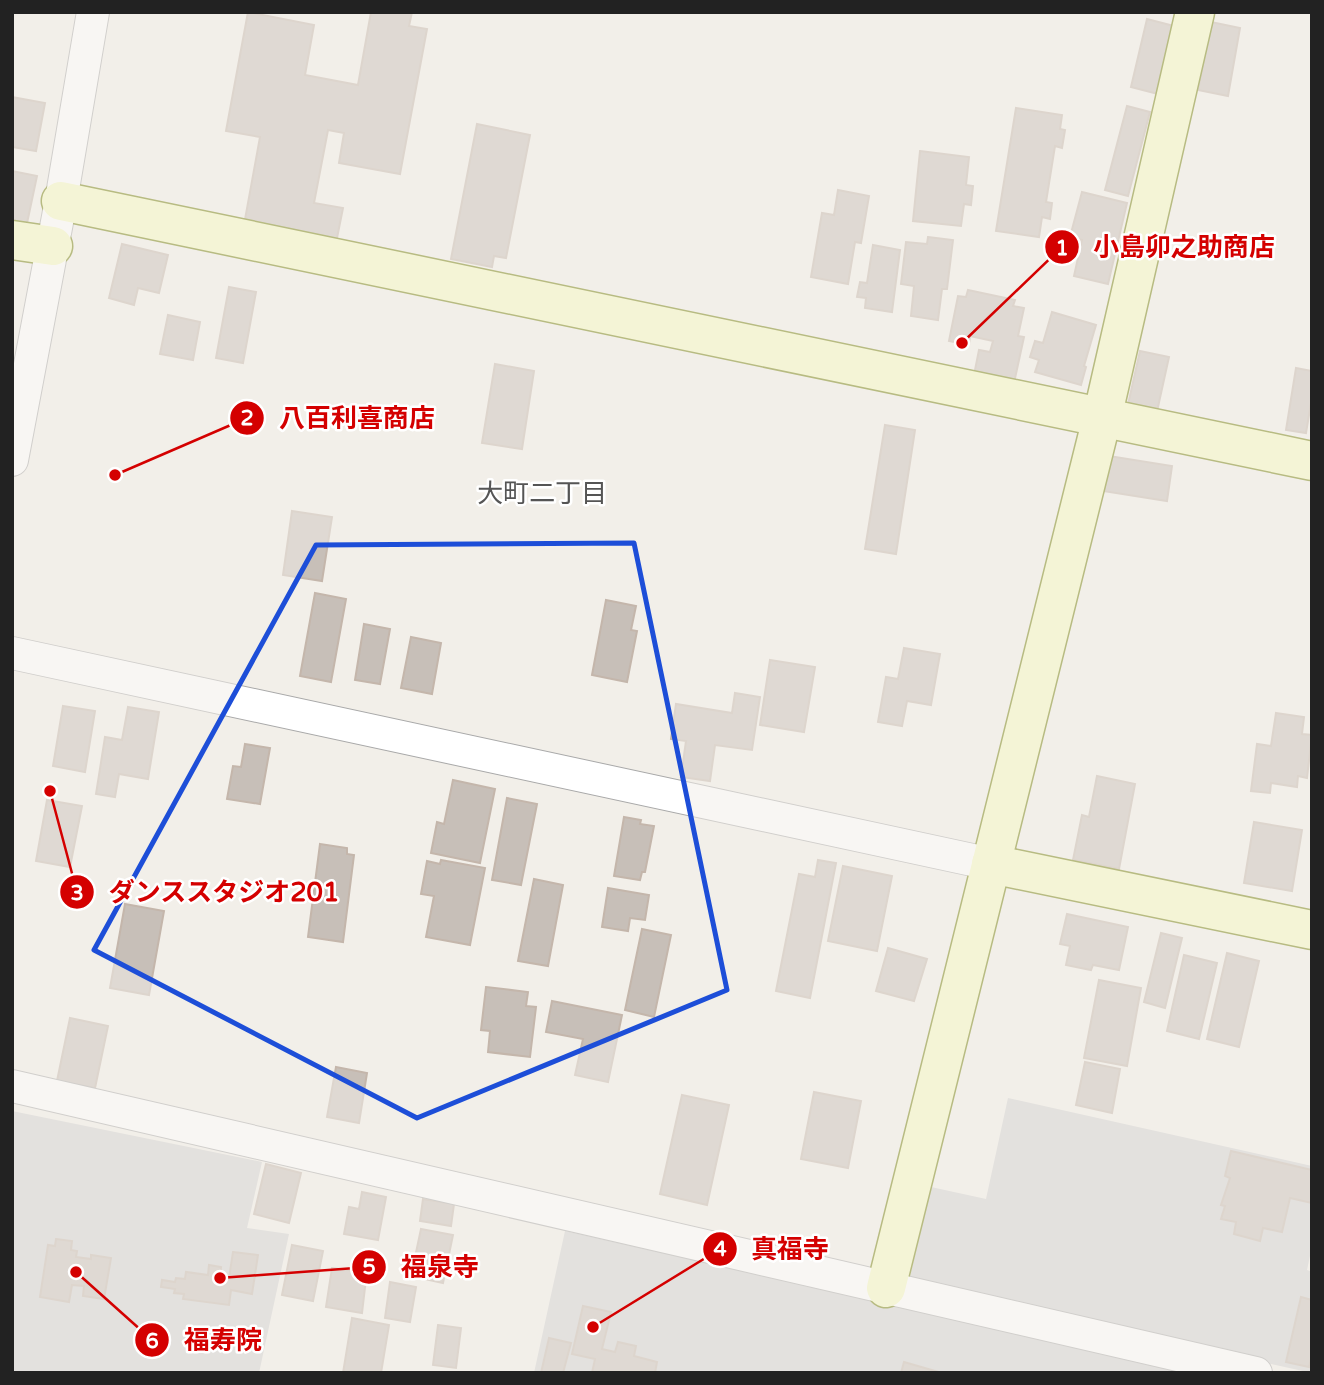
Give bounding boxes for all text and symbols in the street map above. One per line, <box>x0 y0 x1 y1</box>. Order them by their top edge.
callout: 小島卯之助商店 <box>1044 224 1289 271</box>
text: 小島卯之助商店 <box>1093 232 1275 263</box>
text: 1 <box>1055 236 1069 261</box>
callout: 八百利喜商店 <box>230 394 449 441</box>
text: 八百利喜商店 <box>279 403 435 434</box>
text: 2 <box>240 406 254 431</box>
district label: 大町二丁目 <box>477 478 607 509</box>
callout: ダンススタジオ201 <box>59 869 353 916</box>
text: ダンススタジオ201 <box>109 877 339 908</box>
text: 3 <box>70 881 84 906</box>
callout: 真福寺 <box>702 1225 843 1272</box>
text: 真福寺 <box>751 1234 829 1265</box>
text: 4 <box>713 1237 727 1262</box>
callout: 福泉寺 <box>352 1244 493 1291</box>
text: 福泉寺 <box>401 1252 479 1283</box>
text: 5 <box>362 1255 376 1280</box>
callout: 福寿院 <box>135 1317 276 1364</box>
text: 福寿院 <box>184 1325 262 1356</box>
text: 6 <box>145 1329 159 1354</box>

